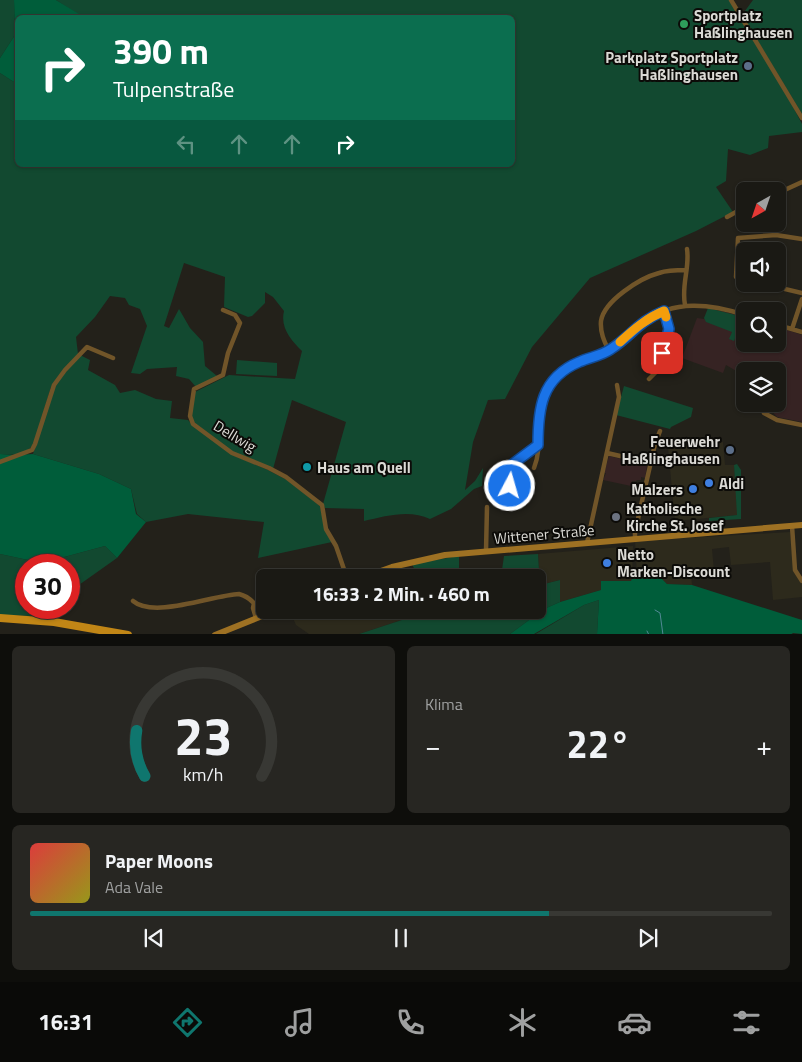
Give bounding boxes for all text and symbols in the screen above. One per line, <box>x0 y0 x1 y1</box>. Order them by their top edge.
place label: Sportplatz Haßlinghausen <box>694 4 793 44</box>
marker: Sportplatz Haßlinghausen <box>678 18 690 30</box>
text: 390 m <box>113 24 209 78</box>
icon: right <box>30 35 95 100</box>
place label: Parkplatz Sportplatz Haßlinghausen <box>605 46 738 86</box>
marker: Parkplatz Sportplatz Haßlinghausen <box>742 60 754 72</box>
text: Tulpenstraße <box>113 72 234 106</box>
icon: left <box>172 130 200 158</box>
icon: ahead <box>225 130 253 158</box>
icon: ahead <box>278 130 306 158</box>
icon: right <box>331 130 359 158</box>
north arrow <box>736 182 786 232</box>
map controls <box>736 182 786 412</box>
button: sound <box>736 242 786 292</box>
button: search <box>736 302 786 352</box>
pin <box>641 332 683 374</box>
icon: arrive <box>648 339 676 367</box>
button: layers <box>736 362 786 412</box>
street label: Dellwig <box>209 414 261 458</box>
place label: Feuerwehr Haßlinghausen <box>622 430 720 470</box>
marker: Feuerwehr Haßlinghausen <box>724 444 736 456</box>
place label: Haus am Quell <box>317 456 411 479</box>
position arrow <box>483 459 535 511</box>
marker: Haus am Quell <box>301 461 313 473</box>
place label: Aldi <box>719 472 744 495</box>
marker: Aldi <box>703 477 715 489</box>
place label: Malzers <box>631 478 683 501</box>
marker: Malzers <box>687 483 699 495</box>
place label: Katholische Kirche St. Josef <box>626 497 724 537</box>
marker: Katholische Kirche St. Josef <box>610 511 622 523</box>
street label: Wittener Straße <box>493 518 595 550</box>
place label: Netto Marken-Discount <box>617 543 730 583</box>
speed limit sign: 30 <box>15 554 80 619</box>
marker: Netto Marken-Discount <box>601 557 613 569</box>
text: 16:33 · 2 Min. · 460 m <box>312 579 490 608</box>
text: Klima <box>425 692 463 716</box>
text: 23 <box>174 696 233 775</box>
text: 22° <box>567 715 630 773</box>
text: − <box>425 724 441 767</box>
text: + <box>756 724 772 767</box>
text: km/h <box>183 761 224 788</box>
text: Paper Moons <box>105 846 213 875</box>
text: Ada Vale <box>105 875 163 899</box>
icon: previous <box>140 924 168 952</box>
icon: pause <box>387 924 415 952</box>
icon: next <box>634 924 662 952</box>
text: 16:31 <box>38 1005 93 1039</box>
icon: directions <box>170 1005 205 1040</box>
icon: music <box>282 1005 317 1040</box>
icon: phone <box>393 1005 428 1040</box>
icon: climate <box>505 1005 540 1040</box>
icon: car <box>617 1005 652 1040</box>
icon: filters <box>729 1005 764 1040</box>

